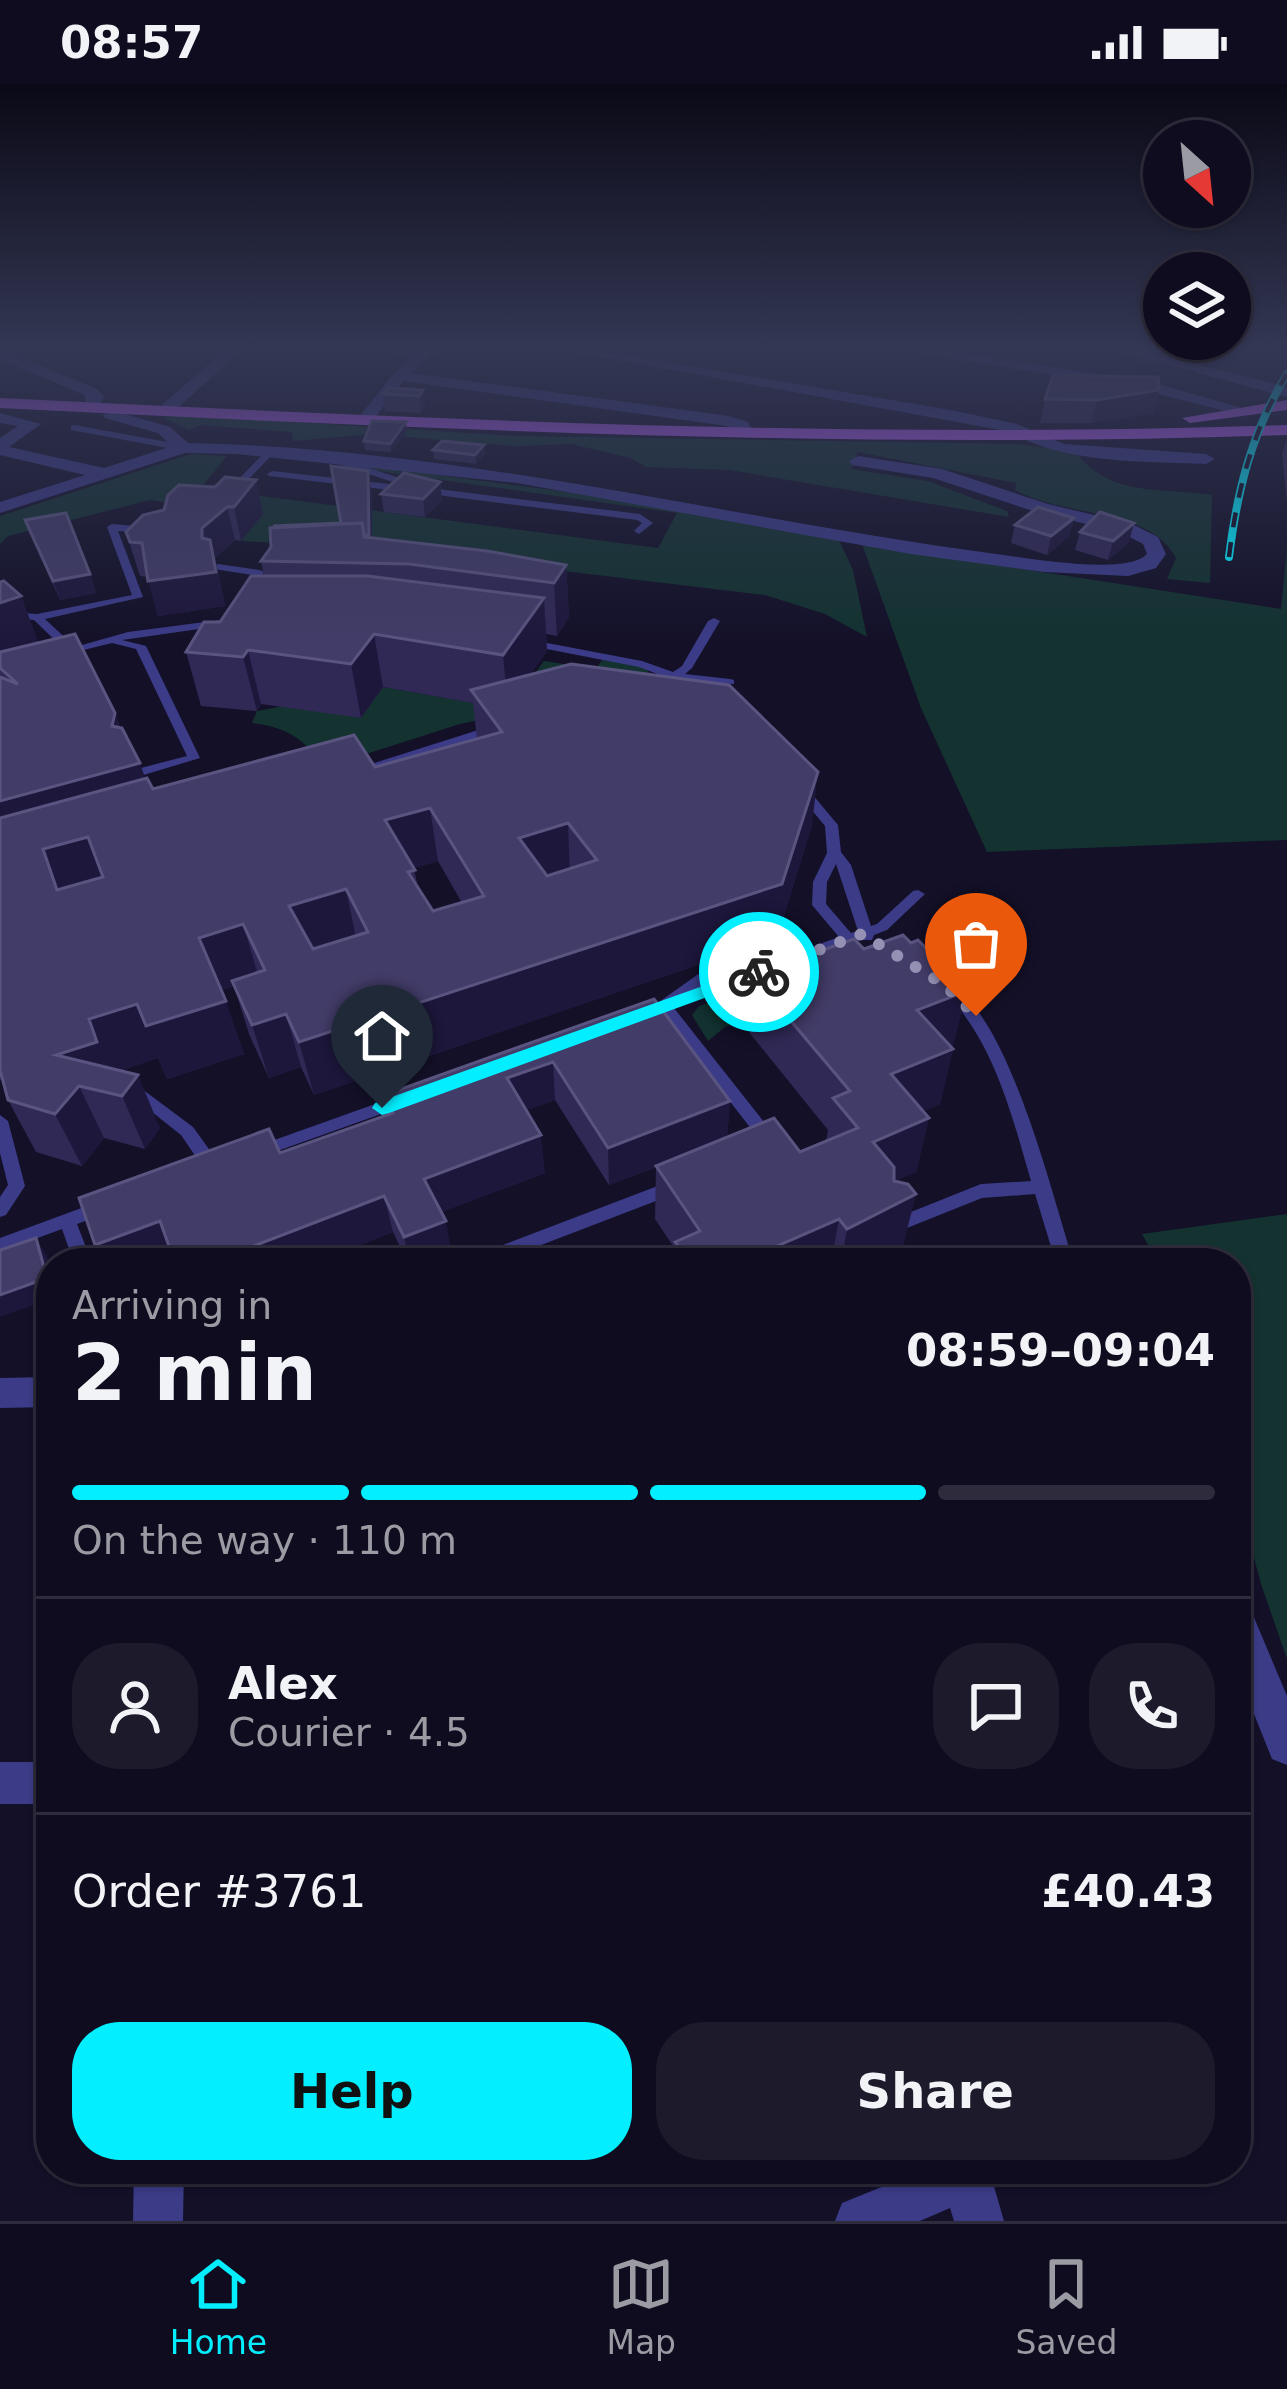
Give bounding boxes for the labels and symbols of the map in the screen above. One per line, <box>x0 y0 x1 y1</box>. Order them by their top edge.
north arrow <box>1143 120 1251 228</box>
pin <box>925 893 1027 1016</box>
courier <box>699 912 819 1032</box>
pin <box>331 985 433 1108</box>

